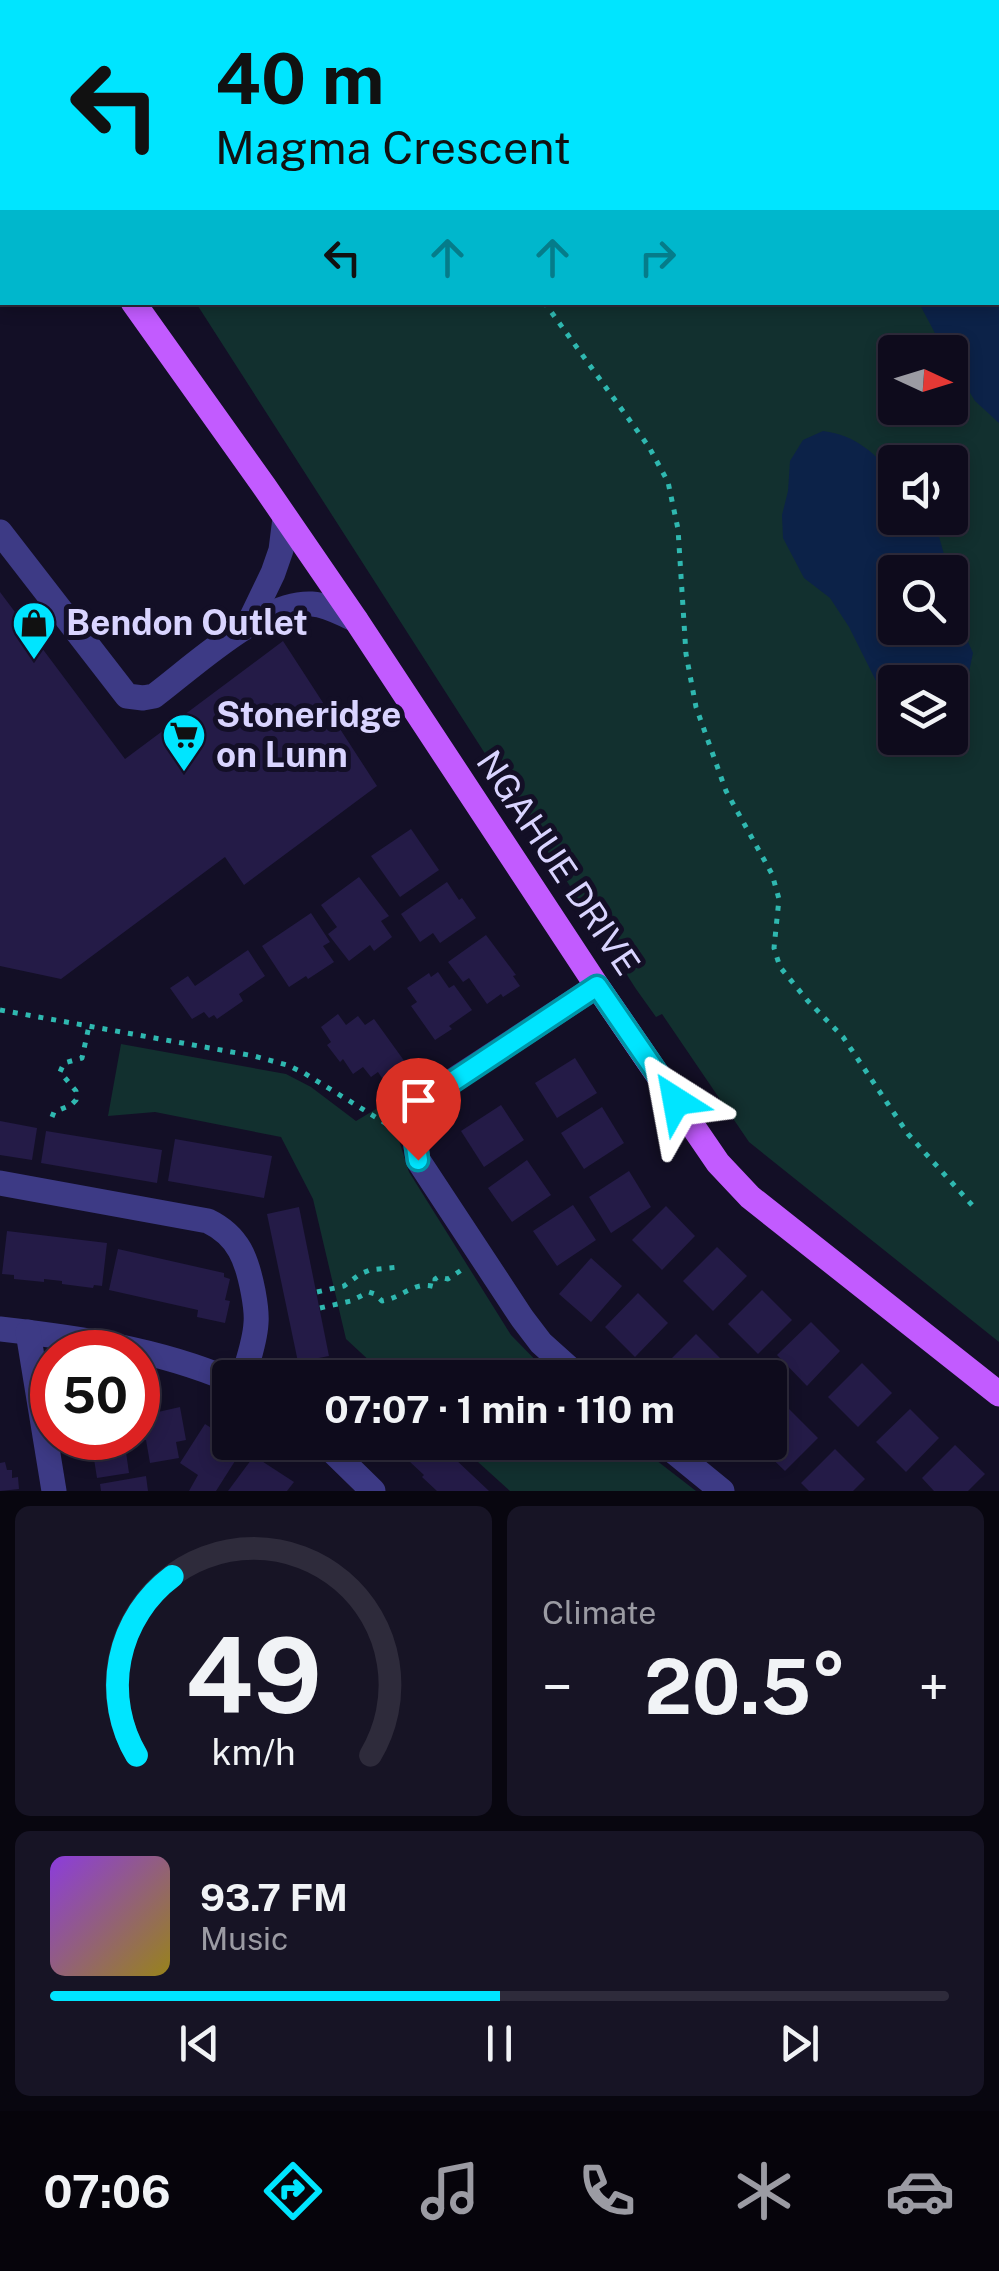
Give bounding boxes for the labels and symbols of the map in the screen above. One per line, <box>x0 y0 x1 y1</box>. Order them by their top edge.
north arrow <box>878 335 968 425</box>
shop icon: Bendon Outlet <box>11 600 57 661</box>
place label: Bendon Outlet <box>66 602 308 643</box>
place label: Stoneridge on Lunn <box>216 694 401 775</box>
supermarket icon: Stoneridge on Lunn <box>161 712 207 773</box>
street label: NGAHUE DRIVE <box>468 743 649 983</box>
position arrow <box>624 1049 728 1153</box>
pin <box>376 1058 461 1161</box>
speed limit sign: 50 <box>30 1330 160 1460</box>

